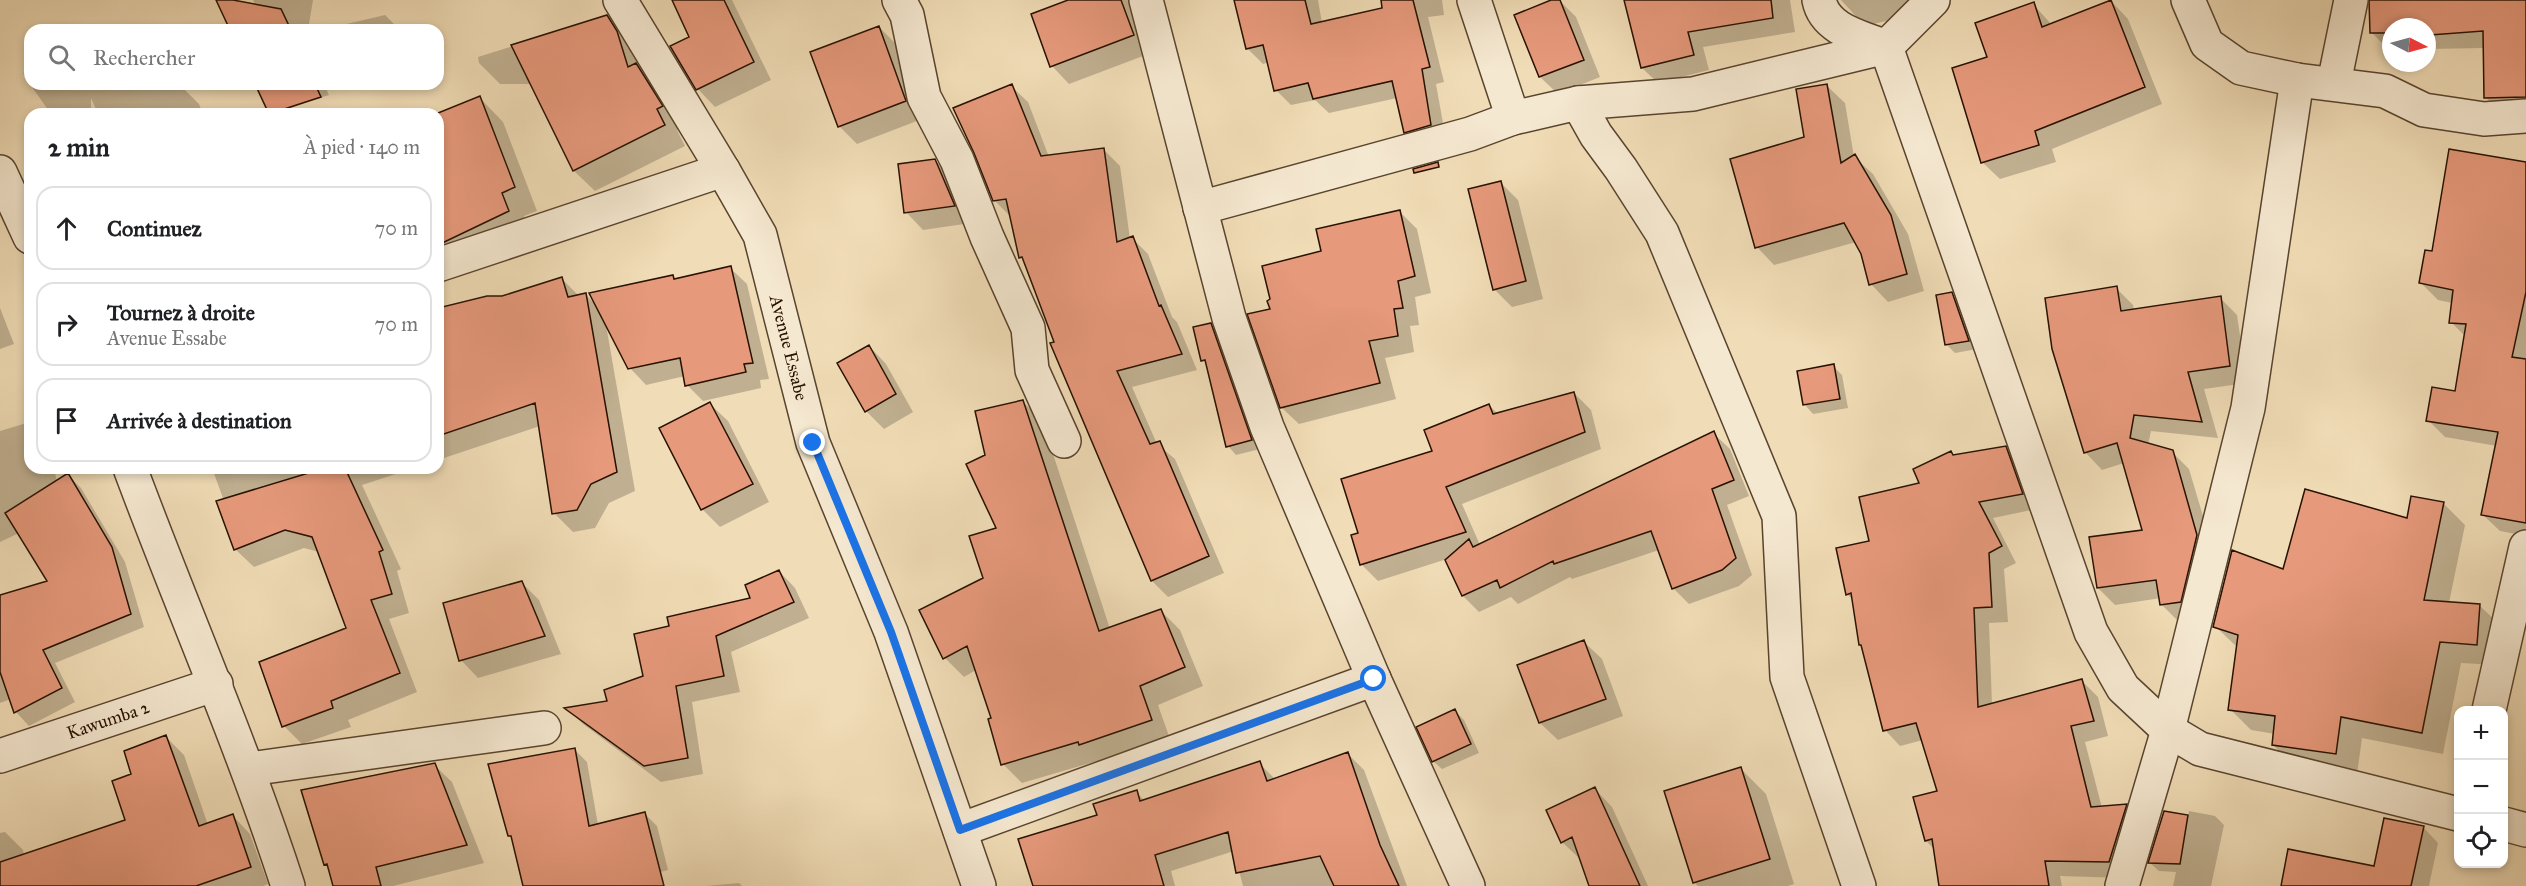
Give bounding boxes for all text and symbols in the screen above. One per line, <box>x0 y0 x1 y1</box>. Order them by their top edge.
north arrow <box>2382 18 2436 72</box>
search box <box>24 24 444 90</box>
icon: search <box>45 41 78 74</box>
text: Rechercher <box>93 44 195 71</box>
text: 2 min <box>48 131 109 163</box>
text: À pied · 140 m <box>304 135 420 159</box>
icon: ahead <box>50 212 83 245</box>
text: Continuez <box>107 215 202 242</box>
text: 70 m <box>375 216 418 240</box>
street label: Avenue Essabe <box>765 292 813 403</box>
text: Tournez à droite <box>107 299 255 326</box>
icon: right <box>50 308 83 341</box>
text: 70 m <box>375 312 418 336</box>
text: Avenue Essabe <box>107 326 227 350</box>
icon: arrive <box>50 404 83 437</box>
text: Arrivée à destination <box>107 407 292 434</box>
route end <box>799 429 825 455</box>
route start <box>1360 665 1386 691</box>
street label: Kawumba 2 <box>64 696 152 744</box>
map controls <box>2454 706 2508 868</box>
button: + <box>2454 706 2508 760</box>
button: − <box>2454 760 2508 814</box>
button: locate <box>2454 814 2508 868</box>

